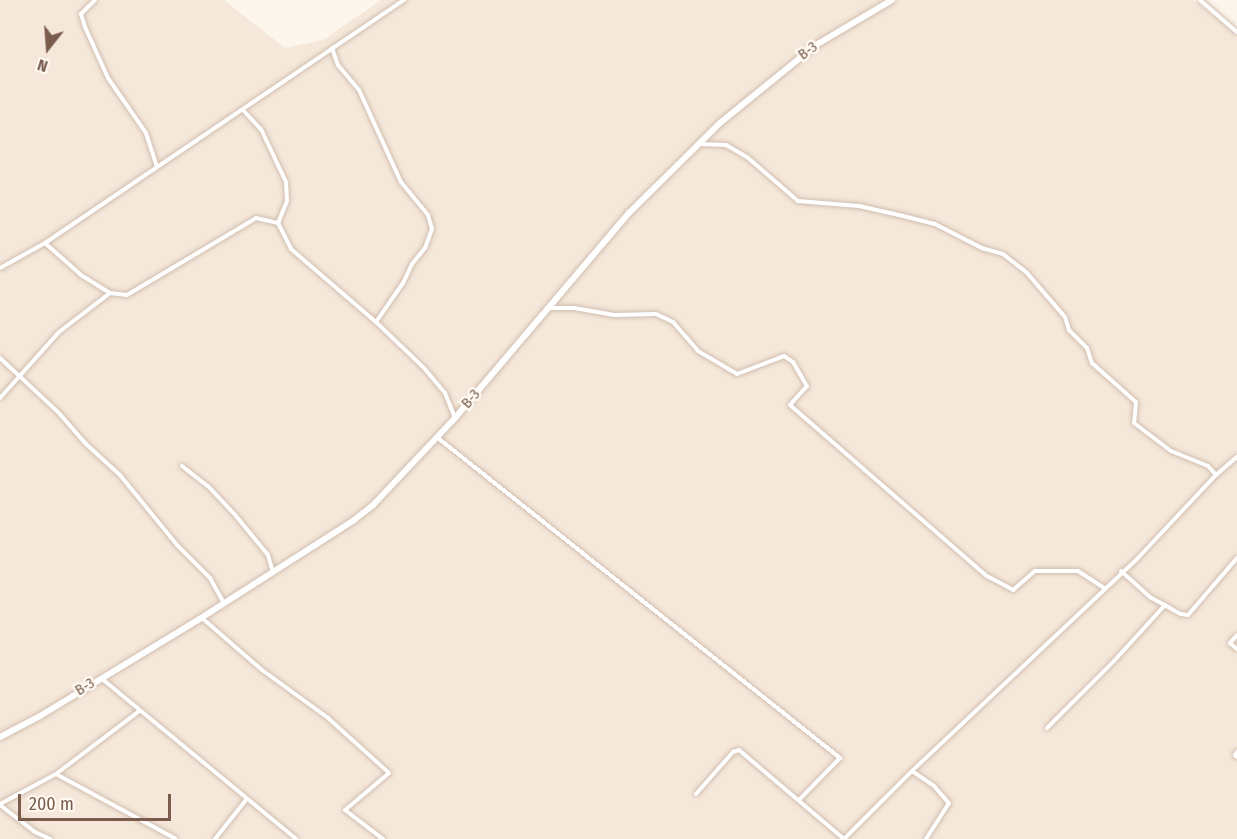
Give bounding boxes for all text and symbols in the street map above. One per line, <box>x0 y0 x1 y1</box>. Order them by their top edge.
north arrow <box>18 18 78 78</box>
street label: B-3 <box>795 38 821 64</box>
text: N <box>35 55 50 76</box>
street label: B-3 <box>458 386 484 412</box>
street label: B-3 <box>72 674 98 700</box>
scale bar <box>21 782 174 820</box>
text: 200 m <box>29 793 74 815</box>

